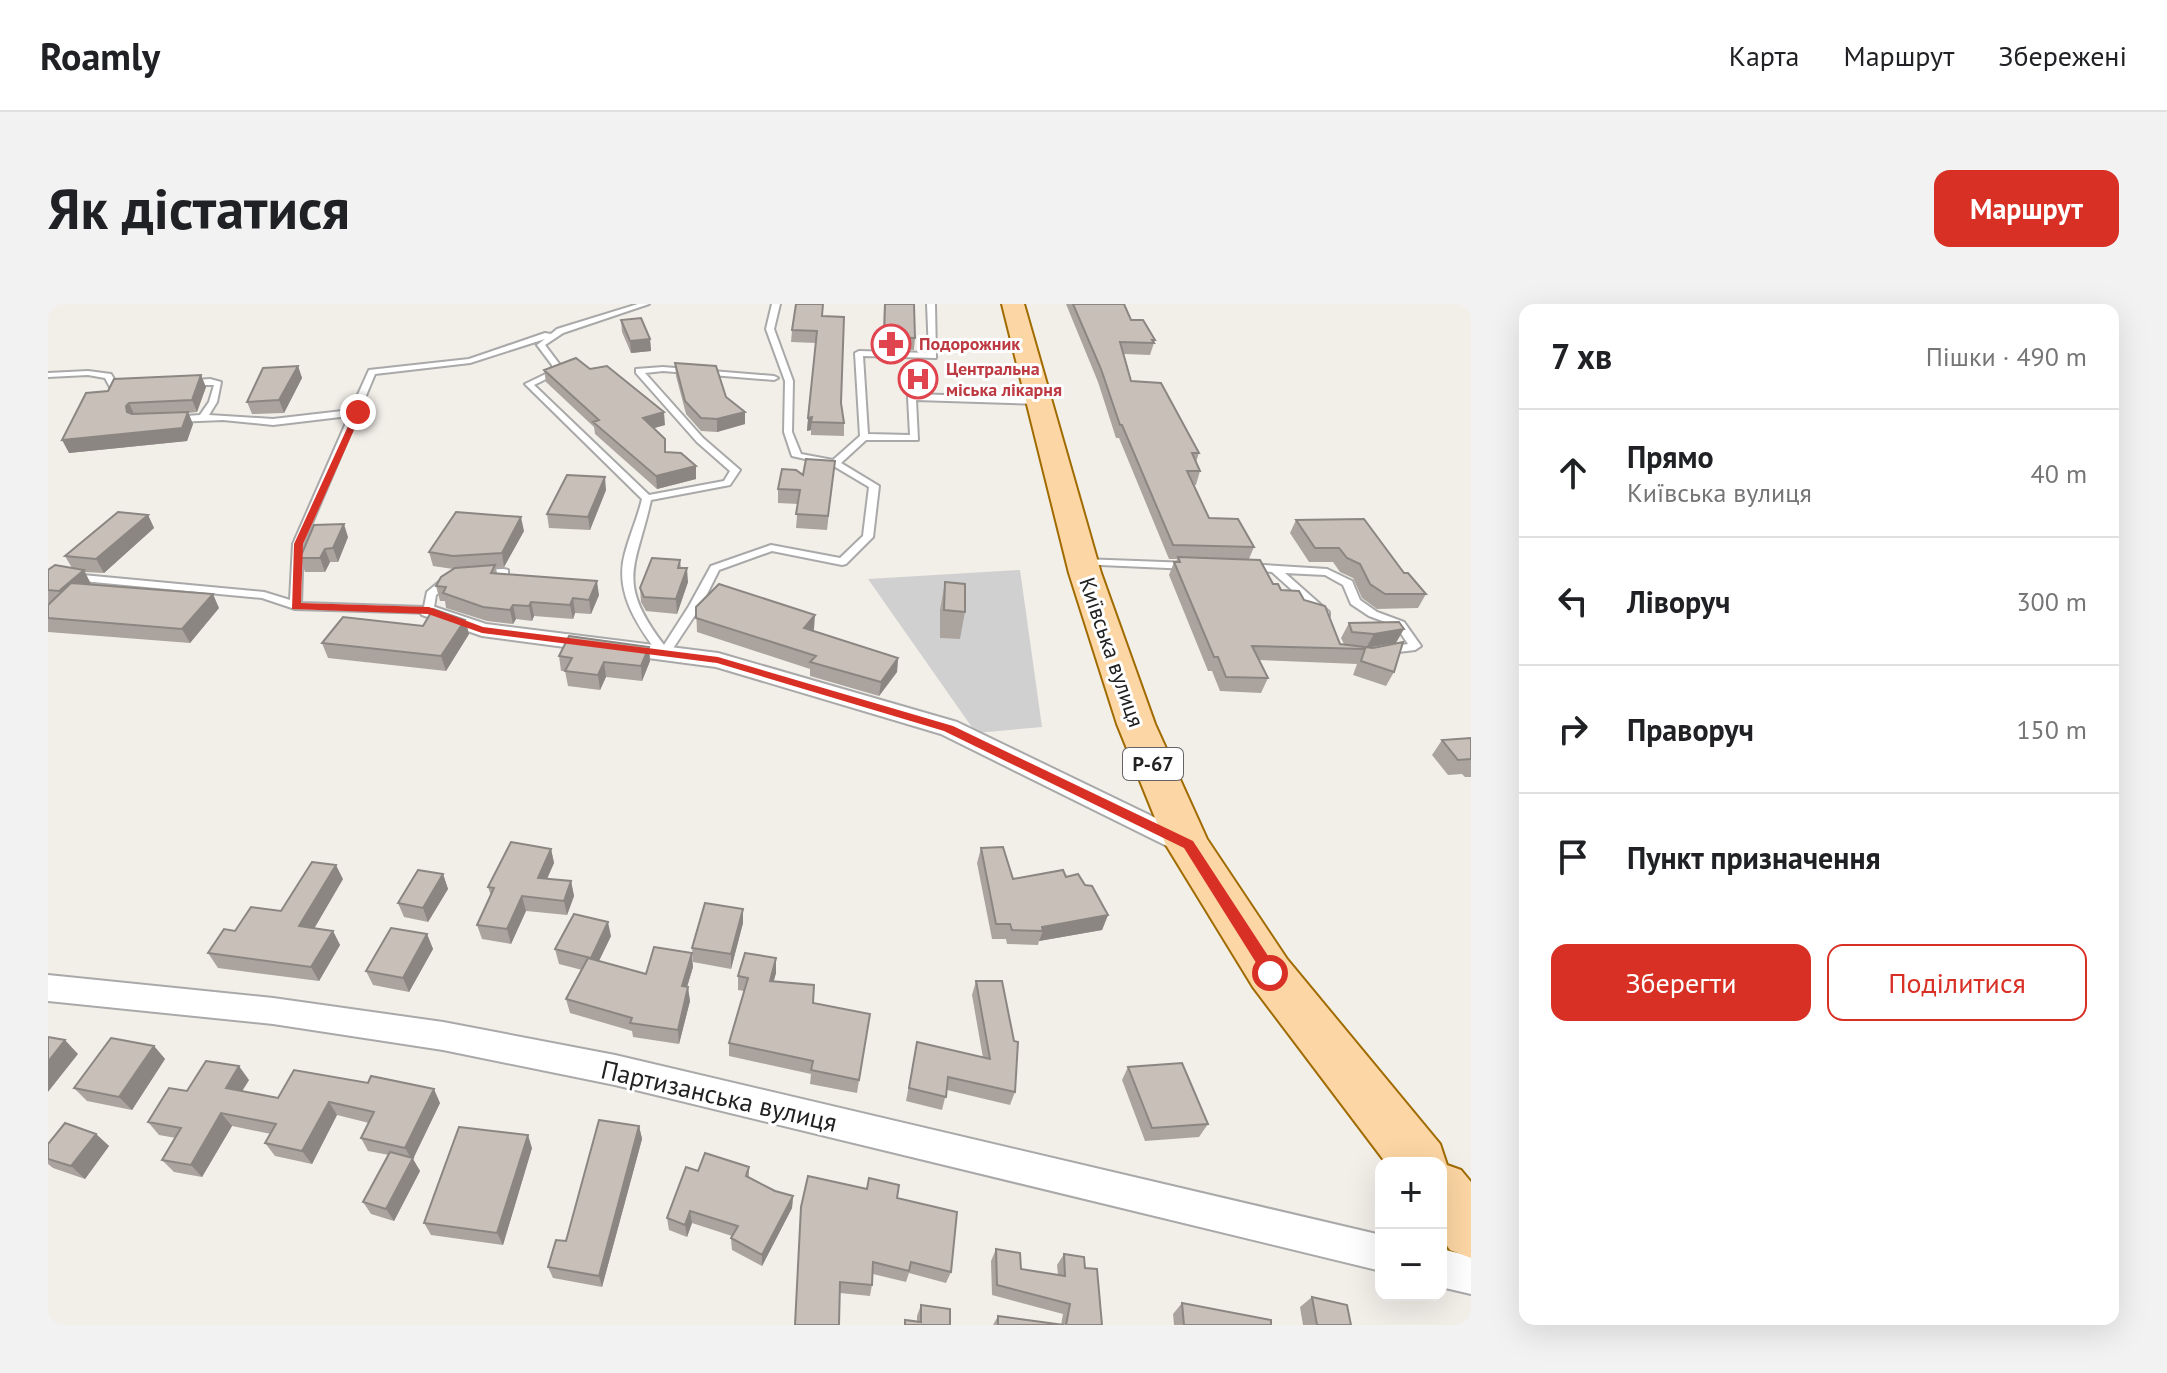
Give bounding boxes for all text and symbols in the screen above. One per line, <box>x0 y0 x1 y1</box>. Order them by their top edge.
text: Roamly <box>40 31 160 80</box>
text: Карта <box>1729 37 1800 74</box>
text: Маршрут <box>1844 37 1954 74</box>
text: Збережені <box>1998 37 2127 74</box>
button: Маршрут <box>1934 170 2119 247</box>
text: Як дістатися <box>48 172 350 244</box>
pharmacy icon: Подорожник <box>870 323 912 365</box>
place label: Подорожник <box>919 332 1020 355</box>
text: 7 хв <box>1551 334 1612 378</box>
text: Пішки · 490 m <box>1926 340 2087 373</box>
place label: Центральна міська лікарня <box>946 357 1062 401</box>
hospital icon: Центральна міська лікарня <box>897 358 939 400</box>
route end <box>340 394 376 430</box>
text: Прямо <box>1627 437 1714 476</box>
icon: ahead <box>1551 451 1595 495</box>
text: 40 m <box>2031 457 2087 490</box>
text: Київська вулиця <box>1627 476 1812 509</box>
street label: Київська вулиця <box>1073 573 1151 731</box>
icon: left <box>1551 579 1595 623</box>
text: Ліворуч <box>1627 582 1730 621</box>
text: 300 m <box>2016 585 2087 618</box>
icon: right <box>1551 707 1595 751</box>
text: Праворуч <box>1627 710 1754 749</box>
text: 150 m <box>2016 713 2087 746</box>
road number: Р-67 <box>1123 748 1183 780</box>
icon: arrive <box>1551 835 1595 879</box>
text: Пункт призначення <box>1627 838 1881 877</box>
button: Зберегти <box>1551 944 1811 1021</box>
button: Поділитися <box>1827 944 2087 1021</box>
route start <box>1252 955 1288 991</box>
street label: Партизанська вулиця <box>598 1052 840 1139</box>
map controls <box>1375 1157 1447 1301</box>
button: + <box>1375 1157 1447 1229</box>
button: − <box>1375 1229 1447 1301</box>

